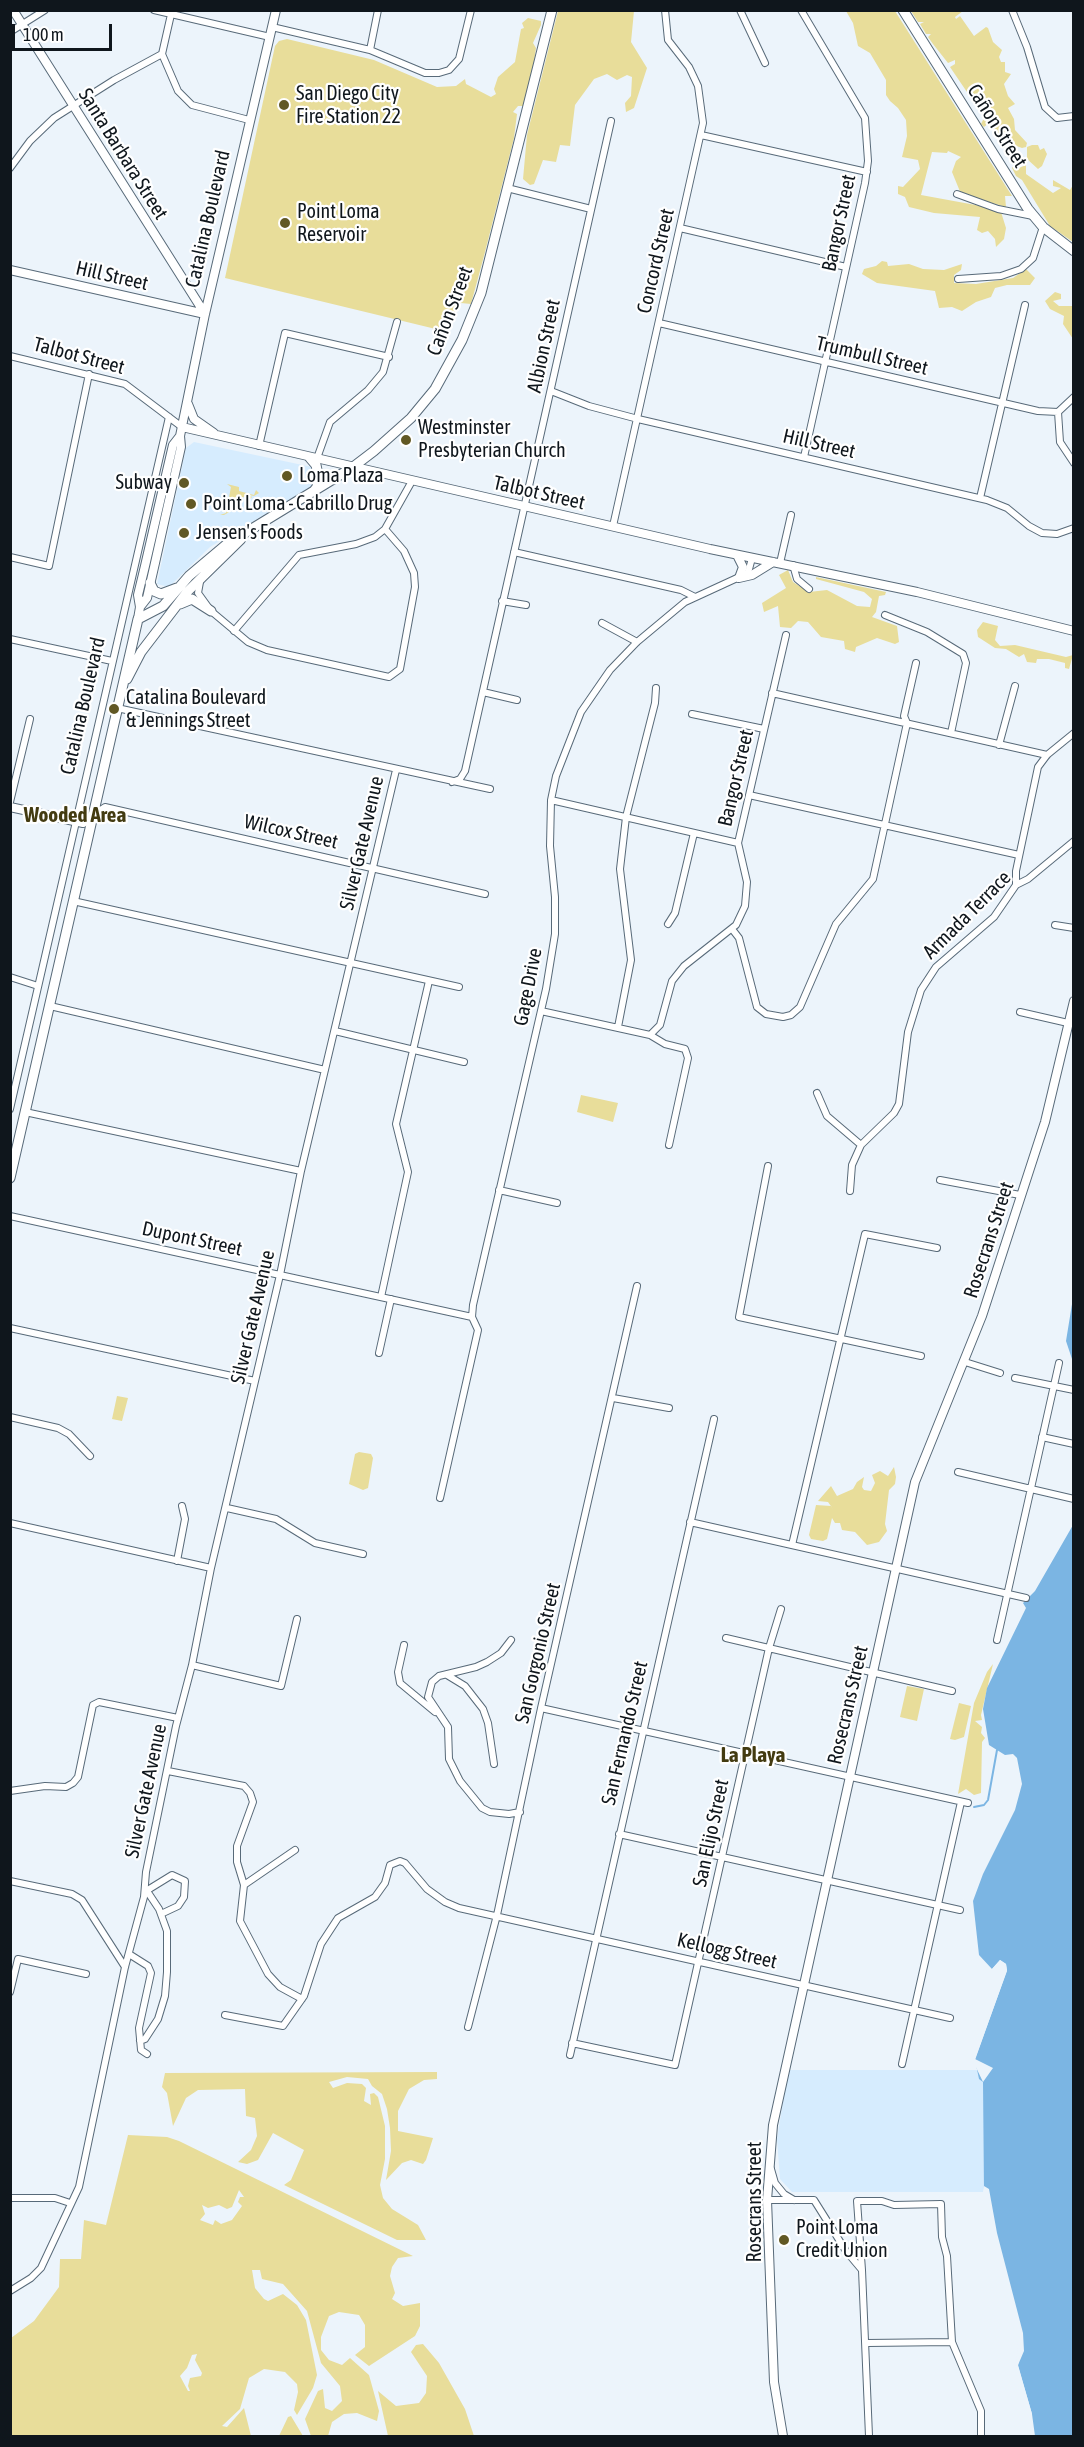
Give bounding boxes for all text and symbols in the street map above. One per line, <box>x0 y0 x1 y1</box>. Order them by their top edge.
scale bar <box>15 12 116 50</box>
text: 100 m <box>23 24 64 45</box>
street label: Cañon Street <box>962 80 1032 172</box>
place label: San Diego City Fire Station 22 <box>296 82 401 129</box>
street label: Santa Barbara Street <box>73 84 173 224</box>
marker: San Diego City Fire Station 22 <box>277 98 291 112</box>
street label: Catalina Boulevard <box>181 148 235 290</box>
street label: Bangor Street <box>817 172 861 274</box>
place label: Point Loma Reservoir <box>297 200 380 247</box>
street label: Concord Street <box>632 206 680 316</box>
marker: Point Loma Reservoir <box>278 216 292 230</box>
street label: Hill Street <box>74 256 150 296</box>
street label: Cañon Street <box>422 263 478 359</box>
street label: Albion Street <box>522 297 566 395</box>
street label: Trumbull Street <box>814 331 930 381</box>
street label: Talbot Street <box>31 332 127 380</box>
place label: Westminster Presbyterian Church <box>418 416 566 463</box>
street label: Hill Street <box>781 424 857 464</box>
marker: Westminster Presbyterian Church <box>399 433 413 447</box>
place label: Loma Plaza <box>299 464 383 488</box>
marker: Loma Plaza <box>280 469 294 483</box>
place label: Subway <box>115 471 172 495</box>
street label: Talbot Street <box>491 471 587 515</box>
marker: Subway <box>177 476 191 490</box>
place label: Point Loma - Cabrillo Drug <box>203 492 392 516</box>
marker: Point Loma - Cabrillo Drug <box>184 497 198 511</box>
place label: Jensen's Foods <box>196 521 303 545</box>
marker: Jensen's Foods <box>177 526 191 540</box>
street label: Catalina Boulevard <box>56 635 110 777</box>
place label: Catalina Boulevard & Jennings Street <box>126 686 266 733</box>
marker: Catalina Boulevard & Jennings Street <box>107 702 121 716</box>
street label: Bangor Street <box>713 727 759 829</box>
street label: Silver Gate Avenue <box>335 774 389 912</box>
district label: Wooded Area <box>24 802 126 828</box>
street label: Wilcox Street <box>242 810 340 854</box>
street label: Armada Terrace <box>918 866 1016 964</box>
street label: Gage Drive <box>509 946 547 1028</box>
street label: Rosecrans Street <box>959 1179 1019 1301</box>
street label: Dupont Street <box>140 1217 244 1261</box>
street label: Silver Gate Avenue <box>226 1248 280 1386</box>
street label: San Gorgonio Street <box>510 1580 566 1726</box>
street label: Rosecrans Street <box>823 1643 873 1767</box>
street label: San Fernando Street <box>597 1659 653 1807</box>
street label: Silver Gate Avenue <box>120 1722 172 1860</box>
district label: La Playa <box>721 1742 785 1768</box>
street label: San Elijo Street <box>688 1777 734 1889</box>
street label: Kellogg Street <box>675 1928 779 1974</box>
street label: Rosecrans Street <box>743 2141 767 2263</box>
place label: Point Loma Credit Union <box>796 2216 888 2263</box>
marker: Point Loma Credit Union <box>777 2233 791 2247</box>

